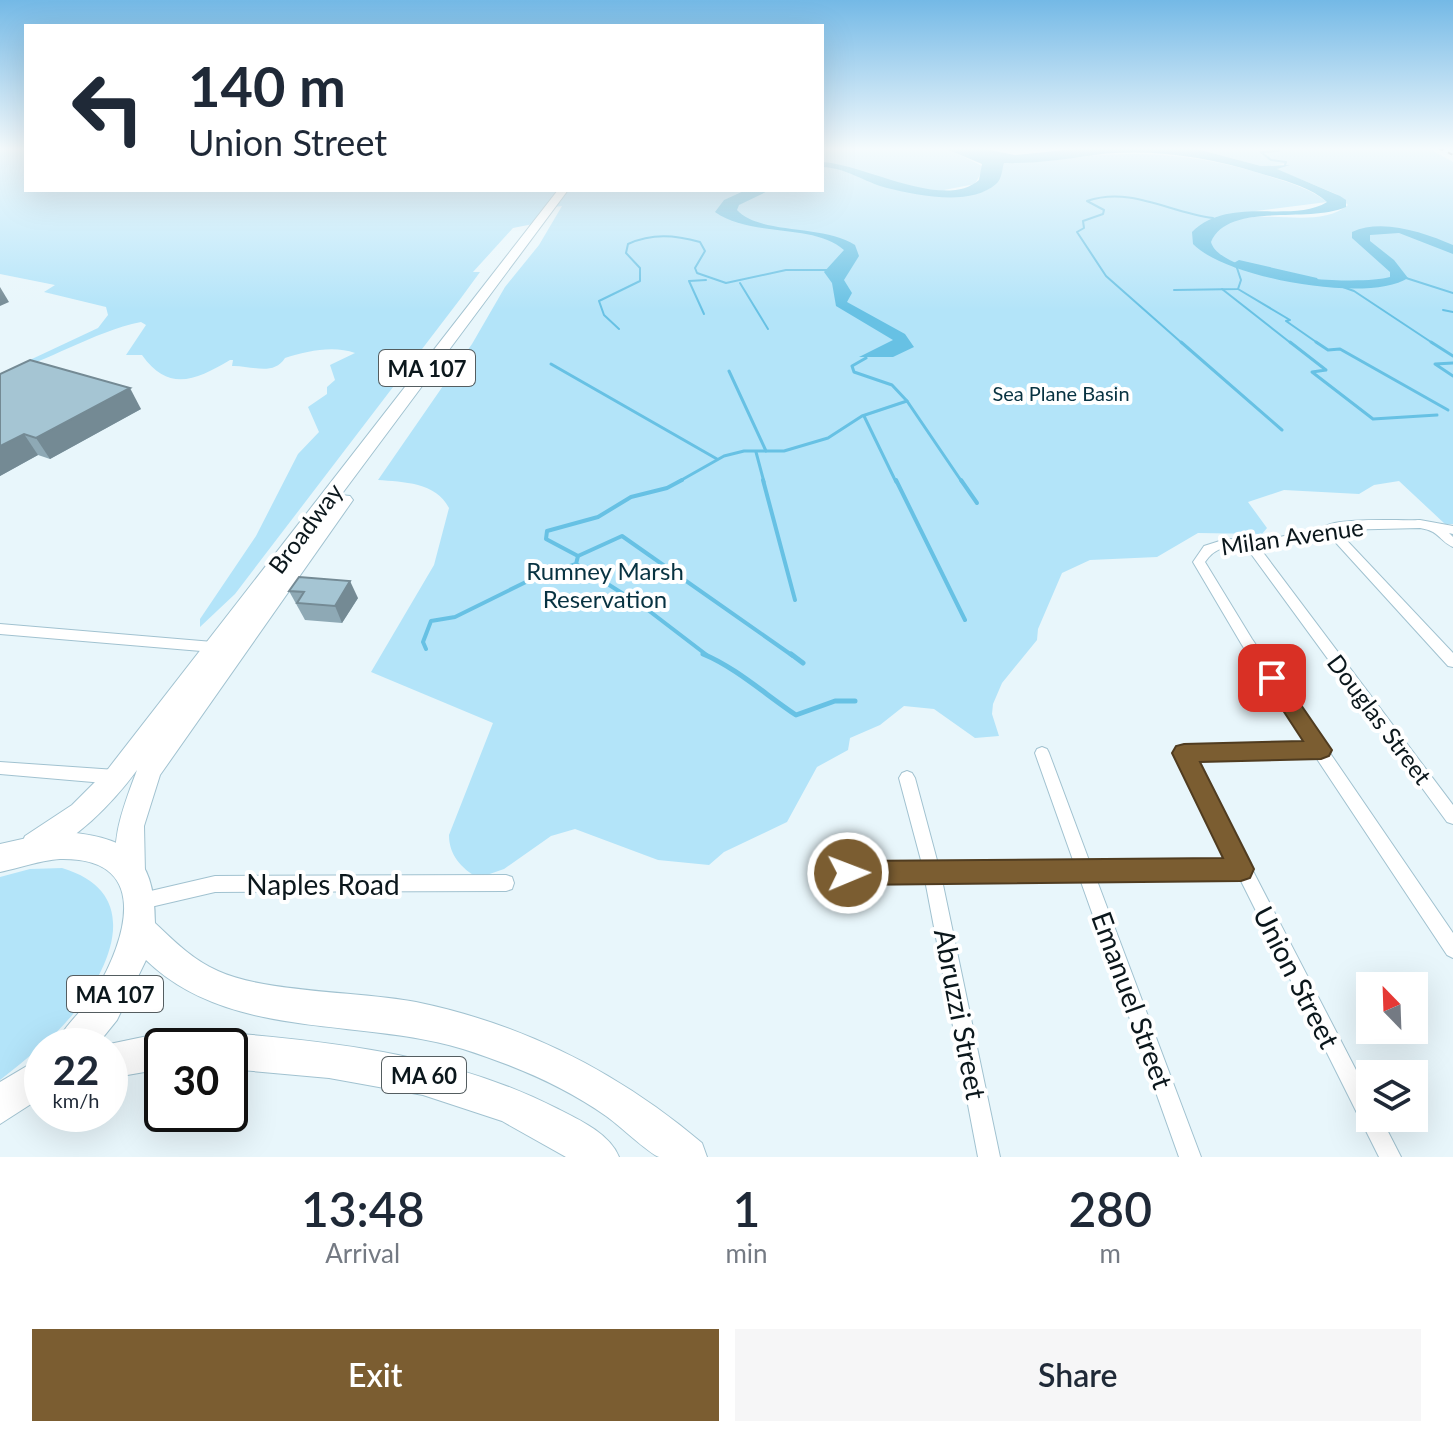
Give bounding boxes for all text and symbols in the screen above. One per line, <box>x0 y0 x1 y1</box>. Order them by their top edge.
text: 140 m <box>188 52 346 119</box>
icon: left <box>56 56 160 160</box>
text: Union Street <box>188 120 387 164</box>
road number: MA 107 <box>379 350 475 386</box>
park label: Sea Plane Basin <box>992 381 1130 405</box>
street label: Broadway <box>262 477 349 579</box>
street label: Milan Avenue <box>1219 512 1365 560</box>
park label: Rumney Marsh Reservation <box>526 556 684 613</box>
pin <box>1238 644 1306 712</box>
street label: Douglas Street <box>1322 648 1438 790</box>
icon: arrive <box>1250 656 1294 700</box>
position arrow <box>806 831 890 915</box>
street label: Naples Road <box>246 867 400 901</box>
street label: Union Street <box>1247 900 1347 1054</box>
street label: Emanuel Street <box>1085 907 1181 1093</box>
street label: Abruzzi Street <box>928 926 994 1102</box>
north arrow <box>1356 972 1428 1044</box>
map controls <box>1356 972 1428 1132</box>
road number: MA 107 <box>67 976 163 1012</box>
speed limit sign: 30 <box>144 1028 248 1132</box>
text: 22 <box>53 1046 99 1094</box>
road number: MA 60 <box>382 1057 466 1093</box>
button: layers <box>1356 1060 1428 1132</box>
text: km/h <box>53 1088 99 1112</box>
text: 13:48 <box>301 1180 425 1237</box>
text: 1 <box>733 1180 760 1237</box>
text: 280 <box>1069 1180 1152 1237</box>
text: Arrival <box>325 1237 400 1269</box>
text: min <box>725 1237 768 1269</box>
text: m <box>1100 1237 1121 1269</box>
button: Exit <box>32 1329 719 1421</box>
button: Share <box>735 1329 1421 1421</box>

